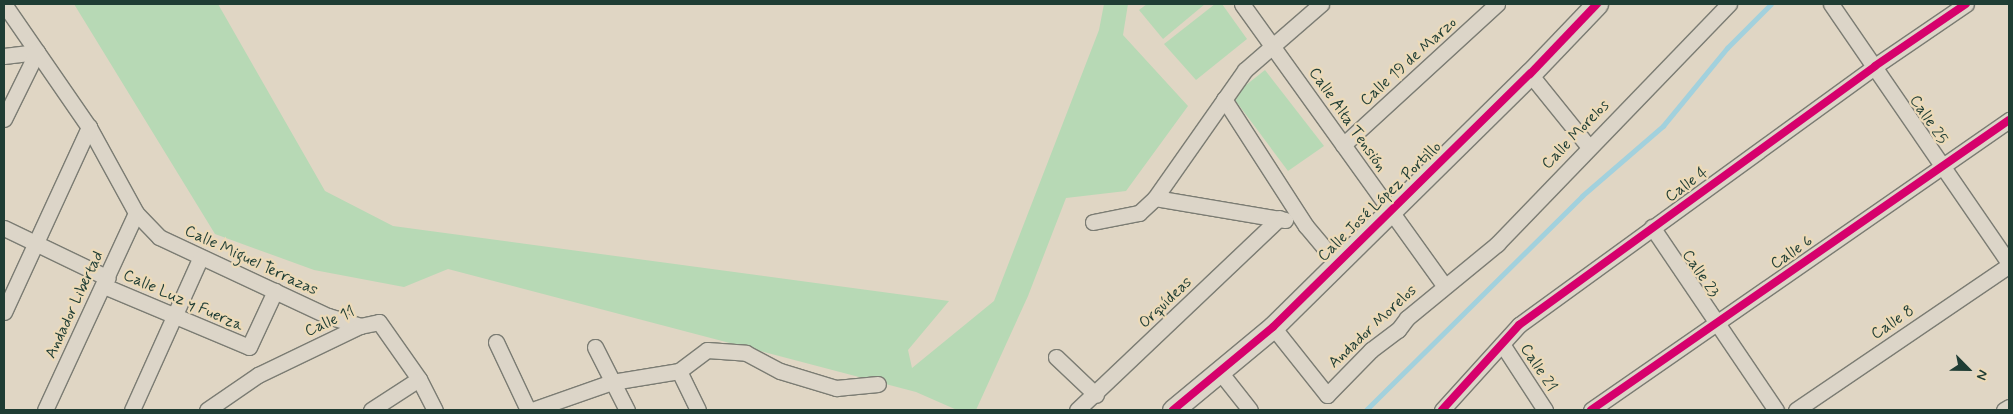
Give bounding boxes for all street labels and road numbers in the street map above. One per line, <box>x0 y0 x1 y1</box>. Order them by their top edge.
street label: Calle 19 de Marzo <box>1357 14 1461 110</box>
street label: Calle Alta Tensión <box>1305 66 1389 174</box>
street label: Calle 25 <box>1905 92 1951 148</box>
street label: Calle Morelos <box>1538 96 1614 174</box>
street label: Calle José López Portillo <box>1315 139 1445 265</box>
street label: Calle 4 <box>1662 163 1712 207</box>
street label: Calle Miguel Terrazas <box>181 222 321 300</box>
street label: Calle 6 <box>1767 232 1817 274</box>
street label: Calle 23 <box>1677 247 1723 301</box>
street label: Andador Libertad <box>41 248 109 362</box>
street label: Calle Luz y Fuerza <box>121 266 245 336</box>
street label: Orquídeas <box>1135 273 1197 333</box>
street label: Andador Morelos <box>1326 282 1420 372</box>
street label: Calle 8 <box>1868 302 1918 344</box>
street label: Calle 11 <box>302 303 358 341</box>
street label: Calle 21 <box>1515 340 1561 396</box>

